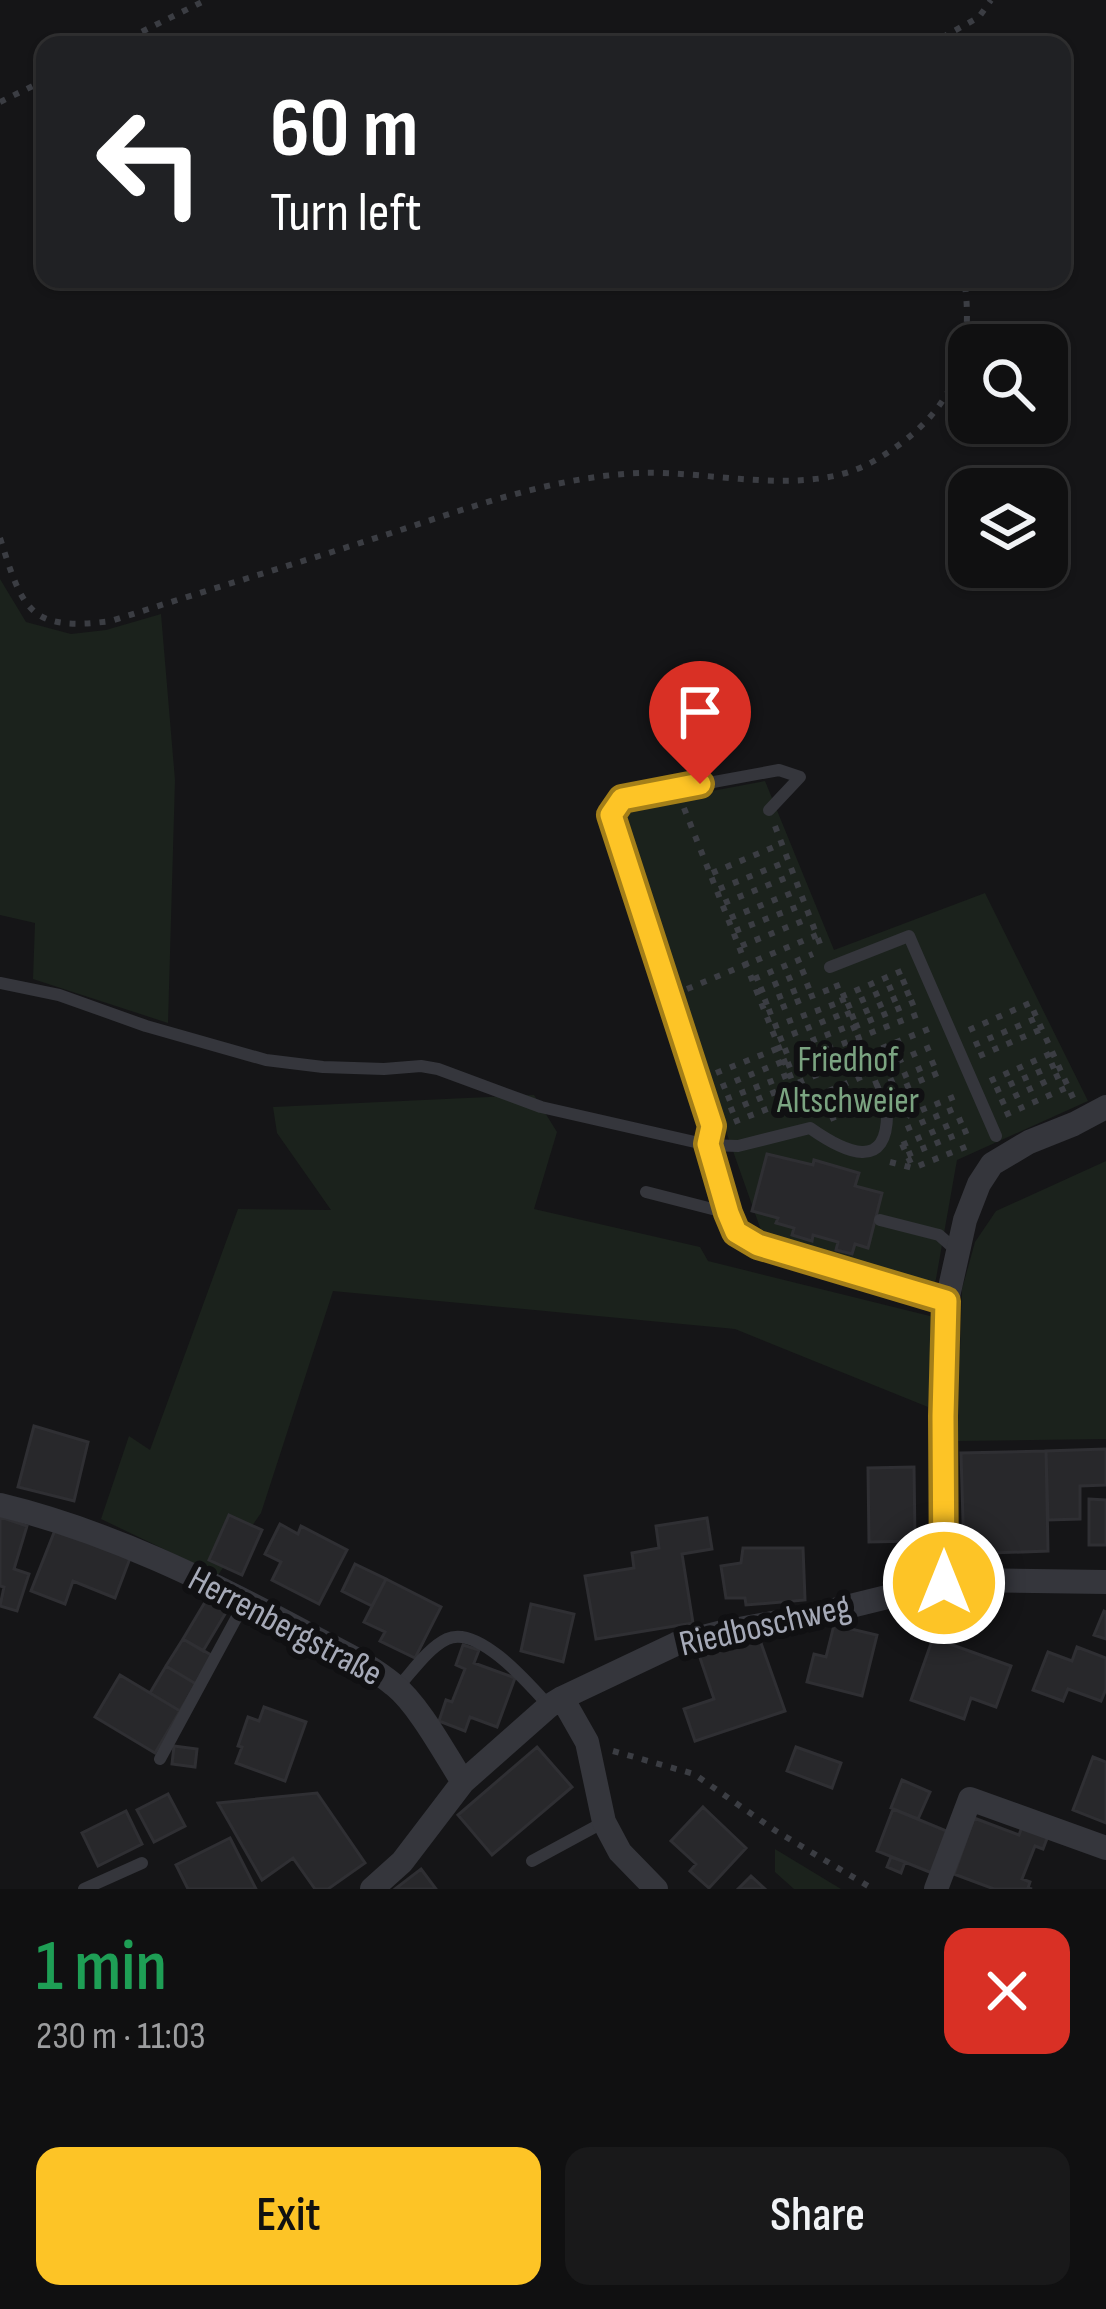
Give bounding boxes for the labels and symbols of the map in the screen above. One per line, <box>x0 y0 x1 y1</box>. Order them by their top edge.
pin <box>649 661 751 784</box>
park label: Friedhof Altschweier <box>776 1039 919 1123</box>
position arrow <box>881 1520 1007 1646</box>
street label: Herrenbergstraße <box>181 1558 389 1696</box>
street label: Riedboschweg <box>675 1585 855 1667</box>

